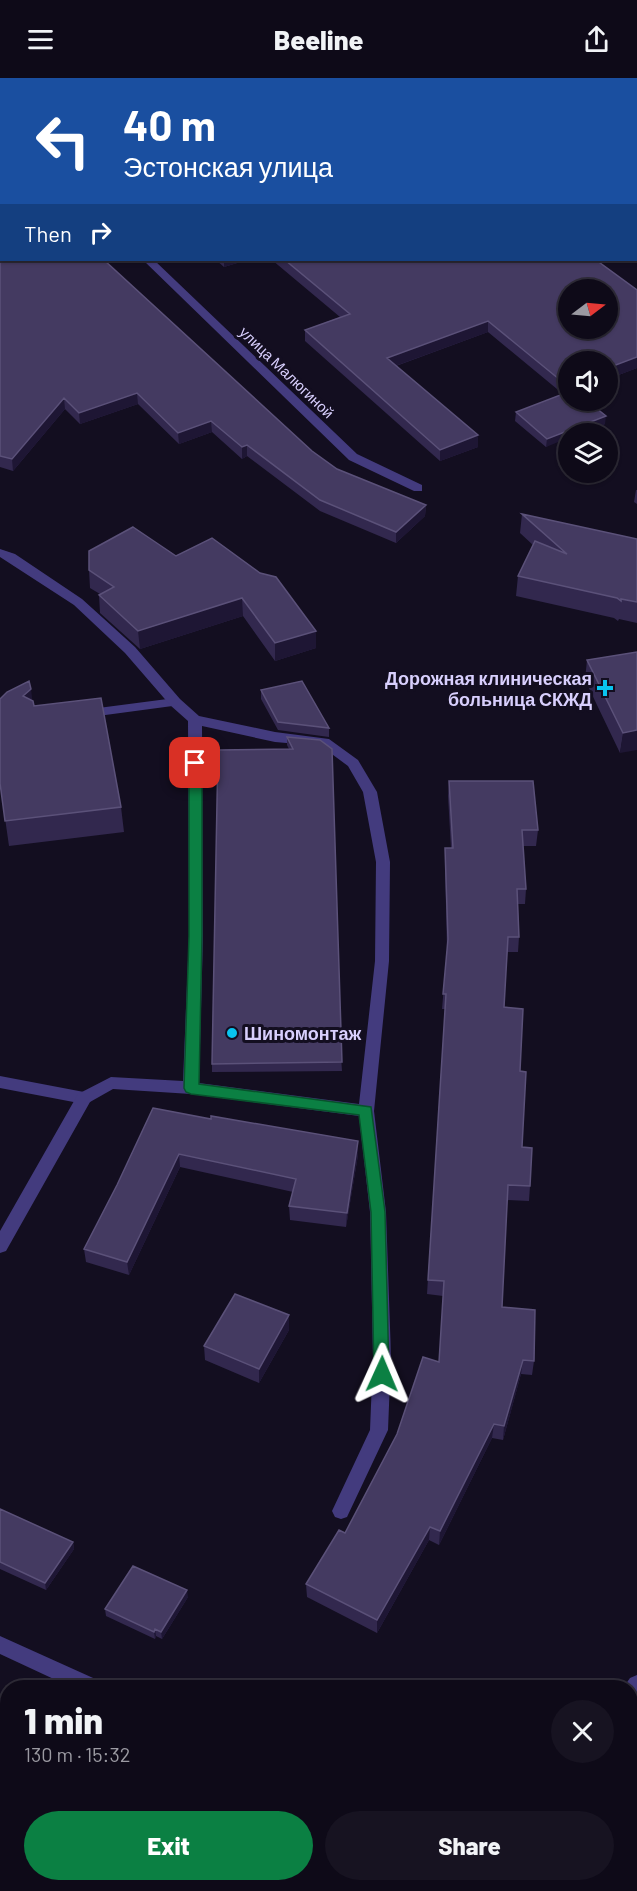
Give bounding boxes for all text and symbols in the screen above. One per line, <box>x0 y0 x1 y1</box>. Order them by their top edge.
icon: menu <box>24 23 57 56</box>
text: Beeline <box>274 23 363 55</box>
icon: share <box>580 23 613 56</box>
text: 40 m <box>123 99 216 149</box>
icon: left <box>24 102 102 180</box>
text: Эстонская улица <box>123 150 333 182</box>
icon: right <box>84 216 117 249</box>
text: Then <box>24 220 72 246</box>
north arrow <box>558 279 618 339</box>
map controls <box>558 279 618 483</box>
street label: улица Малюгиной <box>236 322 338 422</box>
button: sound <box>558 351 618 411</box>
button: layers <box>558 423 618 483</box>
place label: Дорожная клиническая больница СКЖД <box>385 667 592 710</box>
marker: Дорожная клиническая больница СКЖД <box>596 679 614 697</box>
pin <box>169 737 220 788</box>
icon: arrive <box>178 746 211 779</box>
place label: Шиномонтаж <box>244 1022 362 1044</box>
marker: Шиномонтаж <box>225 1026 239 1040</box>
position arrow <box>350 1342 414 1406</box>
text: 1 min <box>24 1698 103 1741</box>
button: close <box>551 1700 614 1763</box>
text: 130 m · 15:32 <box>24 1742 130 1766</box>
button: Exit <box>24 1811 313 1880</box>
button: Share <box>325 1811 614 1880</box>

